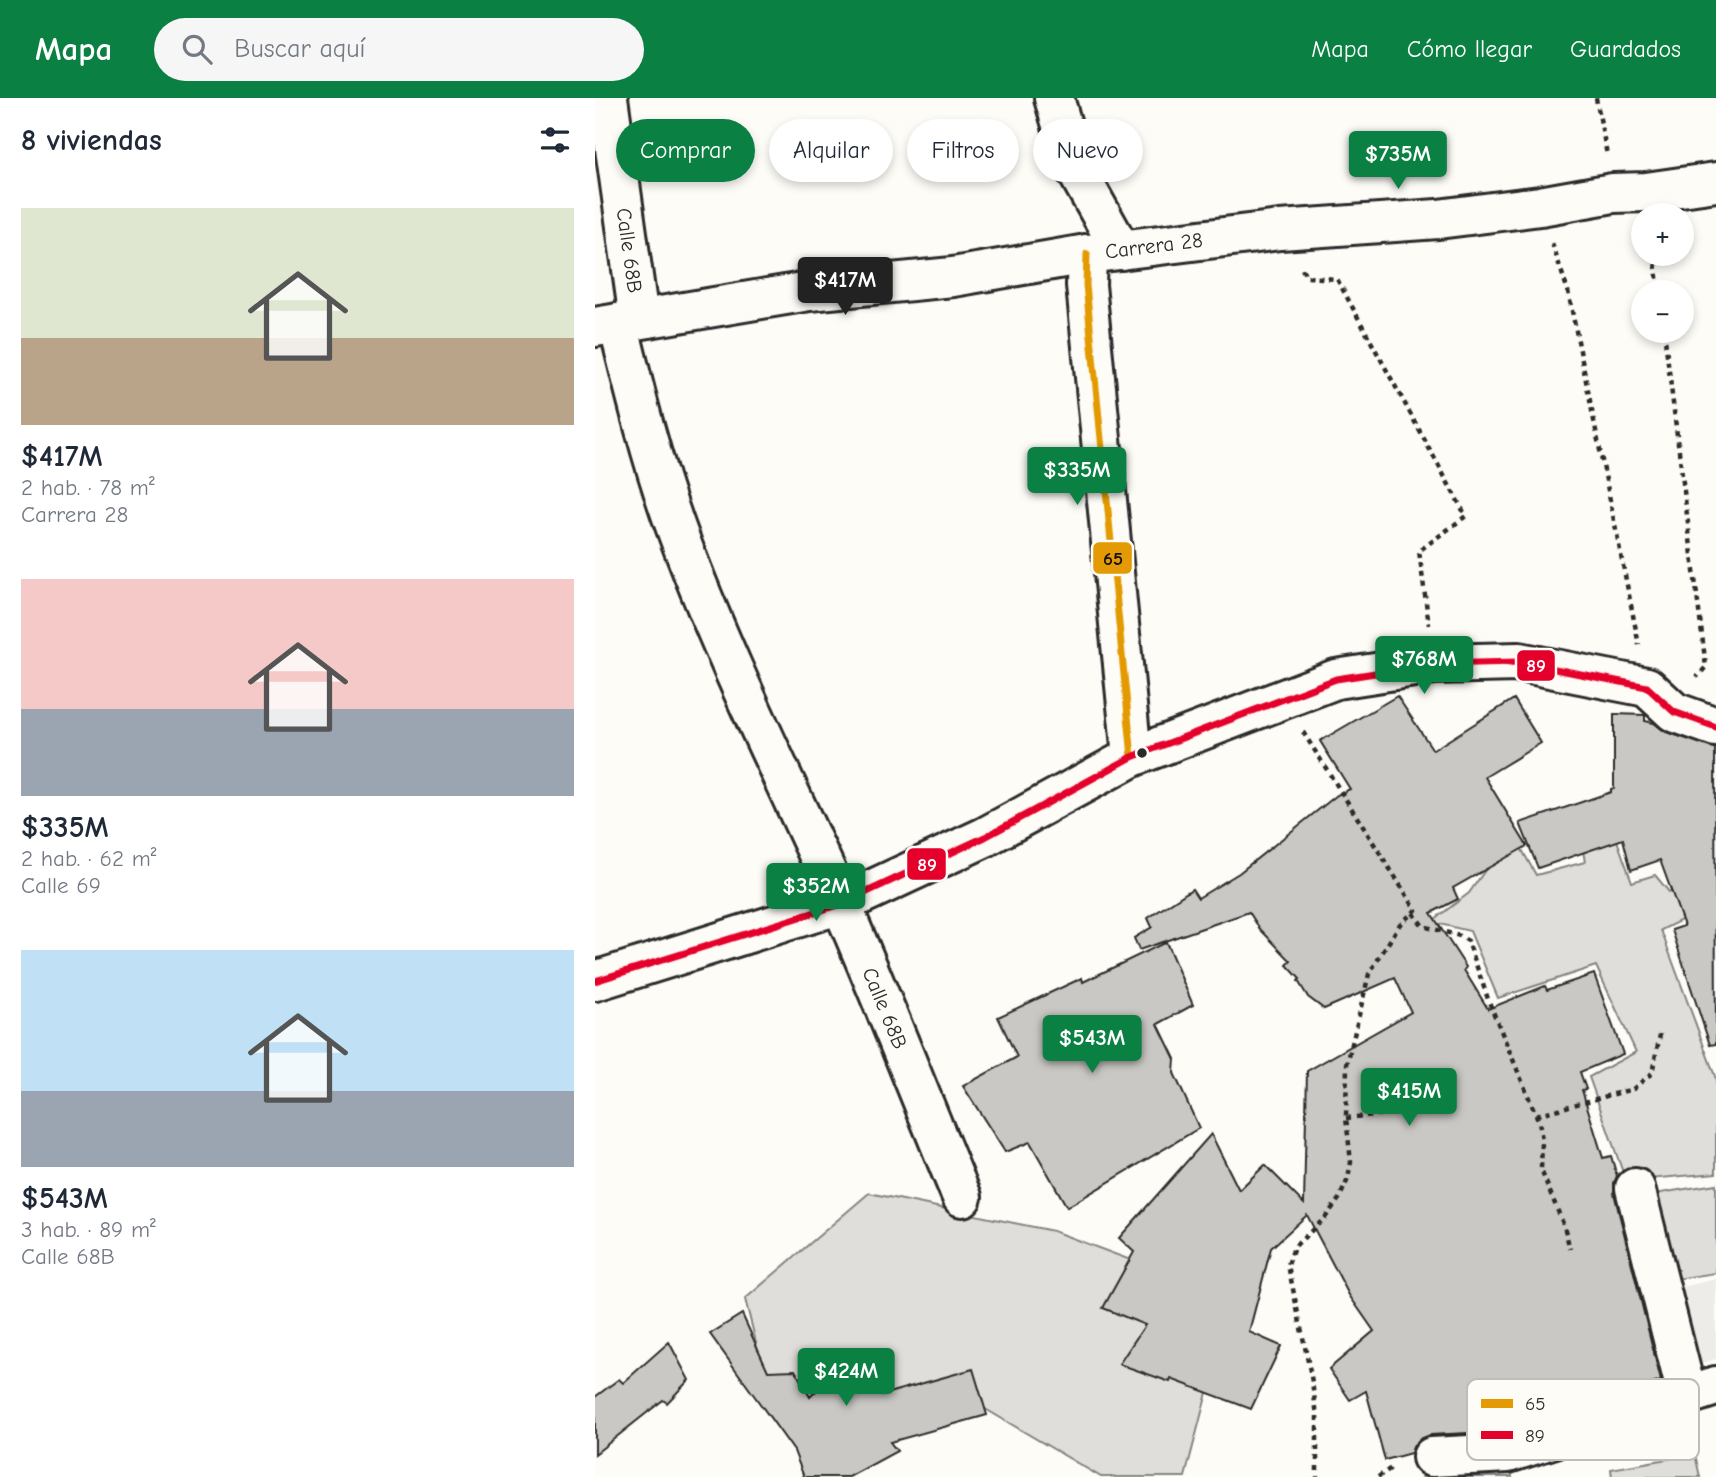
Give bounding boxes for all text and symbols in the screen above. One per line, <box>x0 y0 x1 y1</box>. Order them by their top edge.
search box <box>154 18 644 81</box>
text: Mapa <box>35 30 112 68</box>
icon: search <box>178 30 216 68</box>
text: Buscar aquí <box>234 34 365 64</box>
text: Mapa <box>1311 35 1369 63</box>
text: Cómo llegar <box>1407 35 1532 63</box>
text: Guardados <box>1570 35 1681 63</box>
chip: Comprar <box>616 119 755 182</box>
chip: Alquilar <box>769 119 893 182</box>
chip: Filtros <box>907 119 1019 182</box>
chip: Nuevo <box>1033 119 1143 182</box>
icon: filters <box>536 121 574 159</box>
text: 8 viviendas <box>21 123 162 158</box>
pin: $735M <box>1349 132 1447 191</box>
text: $735M <box>1365 140 1431 167</box>
map controls <box>1631 203 1694 343</box>
button: + <box>1631 203 1694 266</box>
street label: Calle 68B <box>612 206 647 295</box>
street label: Carrera 28 <box>1104 228 1204 264</box>
icon: home <box>235 253 361 379</box>
pin: $417M <box>796 258 894 317</box>
text: $417M <box>814 266 876 293</box>
button: − <box>1631 280 1694 343</box>
text: $417M <box>21 439 103 474</box>
pin: $335M <box>1028 448 1126 507</box>
text: $335M <box>1043 456 1111 483</box>
text: 2 hab. · 78 m² <box>21 474 155 501</box>
text: Carrera 28 <box>21 501 128 528</box>
line badge: 65 <box>1092 541 1133 575</box>
text: 65 <box>1103 548 1123 570</box>
icon: home <box>235 624 361 750</box>
pin: $768M <box>1375 636 1473 696</box>
text: $768M <box>1391 645 1457 672</box>
line badge: 89 <box>1516 649 1556 682</box>
text: 89 <box>1526 655 1546 677</box>
unlabelled marker <box>1135 746 1149 760</box>
text: $335M <box>21 810 109 845</box>
text: 2 hab. · 62 m² <box>21 845 157 872</box>
line badge: 89 <box>906 847 947 881</box>
text: 89 <box>917 854 937 876</box>
pin: $352M <box>767 864 865 923</box>
text: Calle 69 <box>21 872 101 899</box>
text: $352M <box>782 872 850 899</box>
street label: Calle 68B <box>857 964 912 1052</box>
icon: home <box>235 995 361 1121</box>
pin: $543M <box>1043 1016 1141 1075</box>
text: $543M <box>1059 1024 1125 1051</box>
pin: $415M <box>1360 1068 1458 1128</box>
text: $415M <box>1377 1077 1441 1104</box>
text: $543M <box>21 1181 108 1216</box>
text: 3 hab. · 89 m² <box>21 1216 156 1243</box>
text: Calle 68B <box>21 1243 115 1270</box>
pin: $424M <box>797 1348 895 1408</box>
text: $424M <box>814 1357 878 1384</box>
legend <box>1467 1379 1699 1460</box>
text: 65 <box>1525 1393 1546 1415</box>
text: 89 <box>1525 1425 1545 1447</box>

